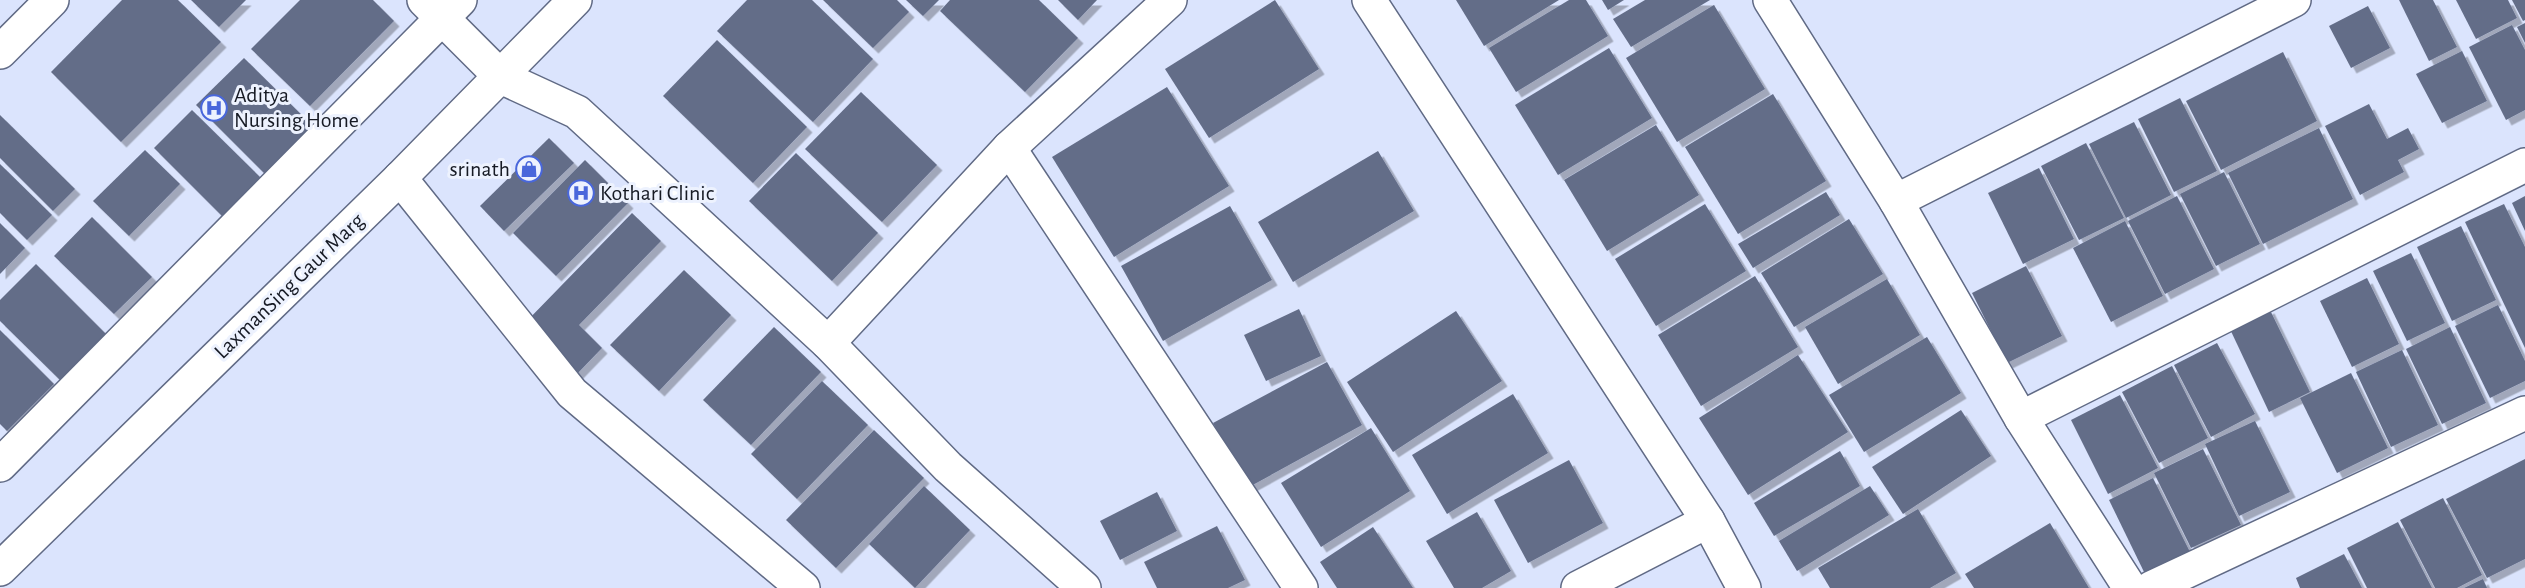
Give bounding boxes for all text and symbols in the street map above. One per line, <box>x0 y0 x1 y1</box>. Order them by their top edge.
place label: Aditya Nursing Home <box>234 84 359 131</box>
hospital icon: Aditya Nursing Home <box>199 93 229 123</box>
shop icon: srinath <box>514 154 544 184</box>
place label: srinath <box>449 158 510 180</box>
hospital icon: Kothari Clinic <box>566 178 596 208</box>
place label: Kothari Clinic <box>600 182 715 204</box>
street label: LaxmanSing Gaur Marg <box>210 209 368 363</box>

